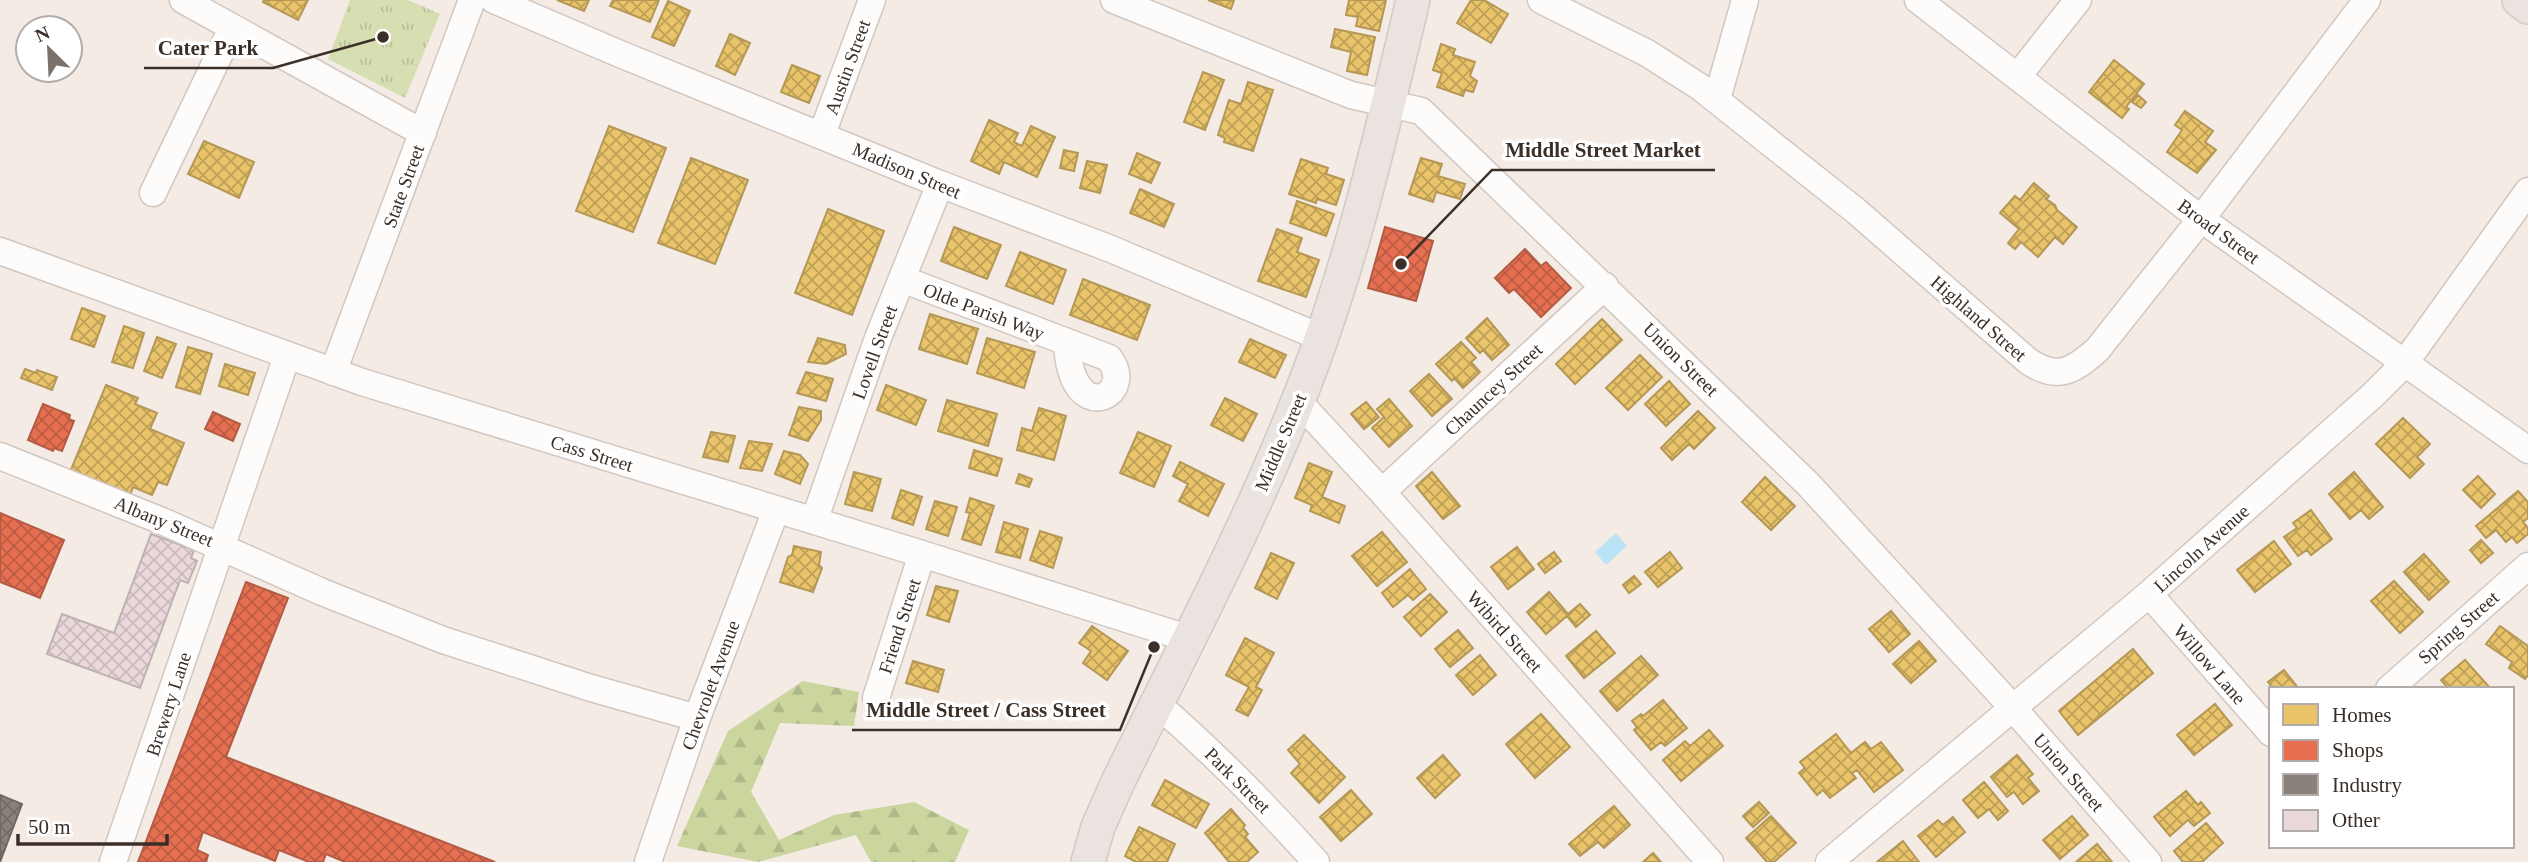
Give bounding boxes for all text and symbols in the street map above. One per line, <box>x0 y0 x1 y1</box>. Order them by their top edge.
north arrow <box>14 14 84 84</box>
street label: Austin Street <box>821 16 875 118</box>
text: N <box>32 21 53 46</box>
callout: Cater Park <box>144 26 273 68</box>
text: Cater Park <box>158 36 259 60</box>
callout: Middle Street Market <box>1492 128 1715 170</box>
street label: Madison Street <box>850 138 965 203</box>
text: Middle Street Market <box>1505 138 1701 162</box>
street label: State Street <box>379 141 428 231</box>
street label: Broad Street <box>2174 195 2264 268</box>
street label: Highland Street <box>1927 271 2031 366</box>
street label: Olde Parish Way <box>920 279 1048 344</box>
street label: Lovell Street <box>848 302 901 402</box>
street label: Union Street <box>1639 318 1723 401</box>
street label: Chauncey Street <box>1440 339 1547 440</box>
street label: Middle Street <box>1250 390 1311 494</box>
street label: Cass Street <box>548 431 636 476</box>
street label: Albany Street <box>111 492 217 551</box>
street label: Lincoln Avenue <box>2150 500 2253 596</box>
street label: Friend Street <box>874 575 925 676</box>
street label: Wibird Street <box>1463 586 1547 677</box>
street label: Spring Street <box>2414 586 2503 668</box>
street label: Chevrolet Avenue <box>677 618 744 753</box>
street label: Willow Lane <box>2169 620 2250 709</box>
street label: Brewery Lane <box>142 649 195 759</box>
legend <box>2269 687 2514 848</box>
callout: Middle Street / Cass Street <box>852 688 1120 730</box>
text: Middle Street / Cass Street <box>866 698 1106 722</box>
text: Homes <box>2332 703 2392 727</box>
street label: Union Street <box>2029 729 2109 816</box>
text: Shops <box>2332 738 2383 762</box>
street label: Park Street <box>1201 743 1275 818</box>
text: Industry <box>2332 773 2402 797</box>
scale bar <box>18 802 166 846</box>
text: Other <box>2332 808 2380 832</box>
text: 50 m <box>28 815 71 839</box>

